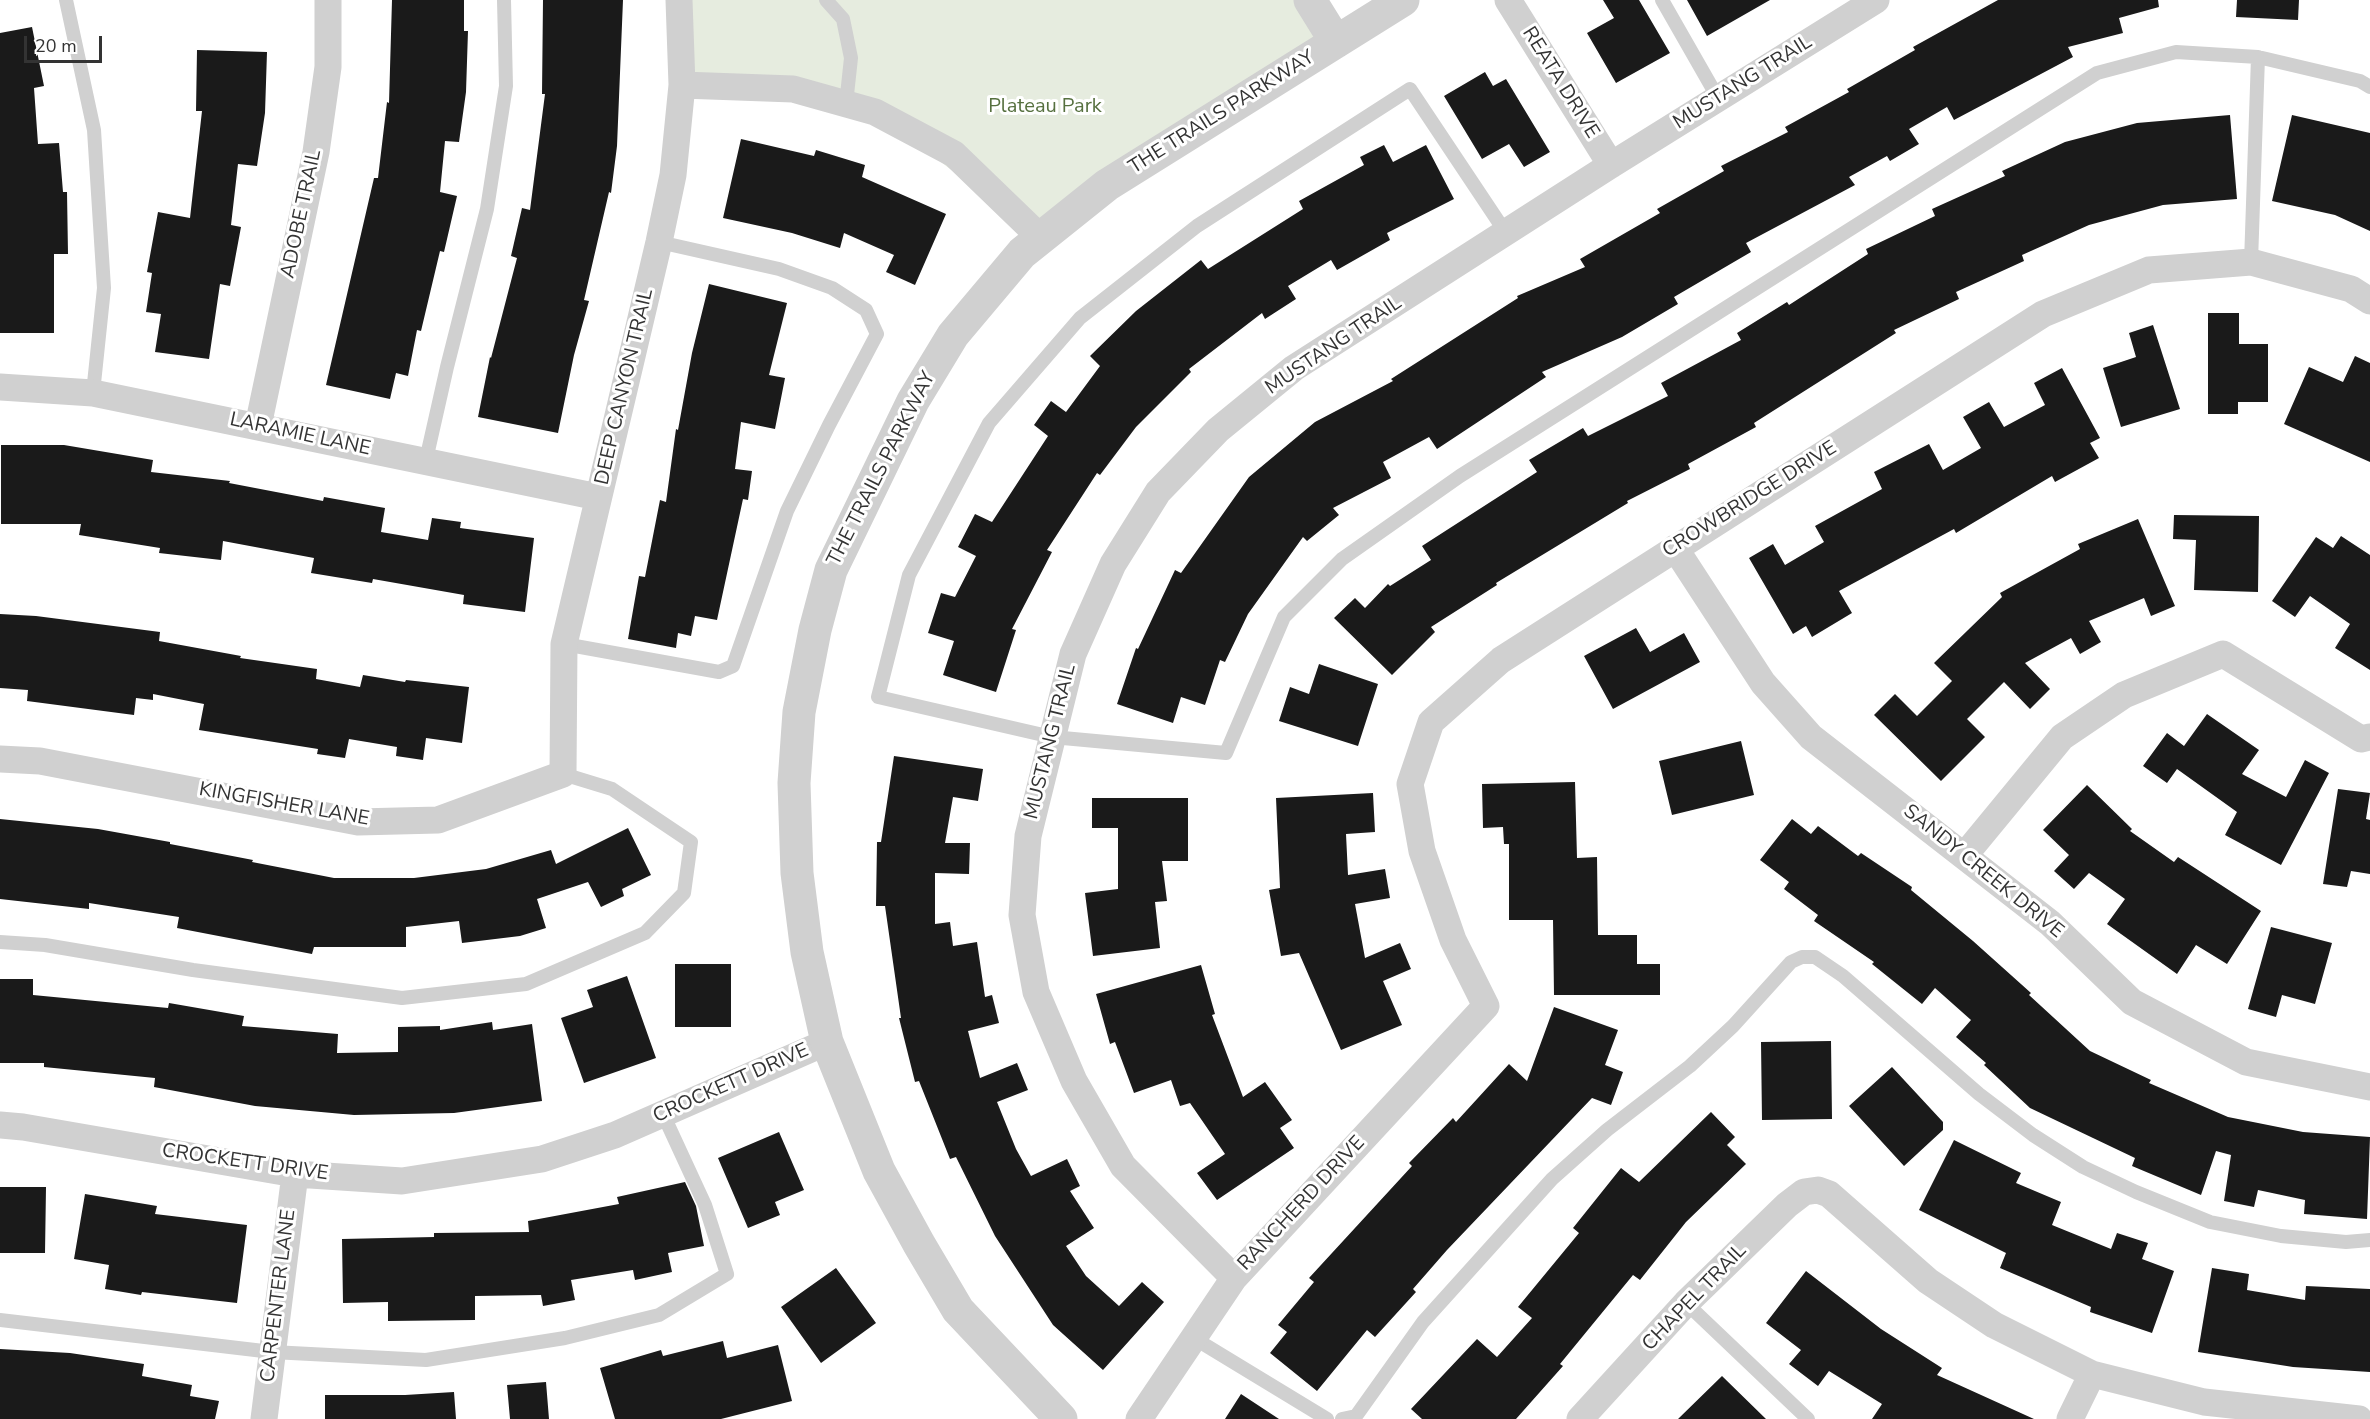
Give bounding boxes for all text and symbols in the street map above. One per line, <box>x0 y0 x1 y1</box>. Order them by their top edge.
street label: REATA DRIVE <box>1516 23 1604 143</box>
scale bar <box>27 24 105 62</box>
street label: MUSTANG TRAIL <box>1669 31 1817 135</box>
text: 20 m <box>35 34 77 58</box>
street label: THE TRAILS PARKWAY <box>1125 46 1319 180</box>
park label: Plateau Park <box>988 95 1102 119</box>
street label: ADOBE TRAIL <box>277 148 327 280</box>
street label: DEEP CANYON TRAIL <box>591 287 659 487</box>
street label: MUSTANG TRAIL <box>1261 292 1407 400</box>
street label: THE TRAILS PARKWAY <box>823 368 941 570</box>
street label: LARAMIE LANE <box>227 408 373 462</box>
street label: CROWBRIDGE DRIVE <box>1659 437 1841 563</box>
street label: MUSTANG TRAIL <box>1020 662 1082 822</box>
street label: KINGFISHER LANE <box>197 778 371 832</box>
street label: SANDY CREEK DRIVE <box>1898 800 2068 944</box>
street label: CROCKETT DRIVE <box>650 1039 812 1129</box>
street label: RANCHERD DRIVE <box>1234 1132 1370 1276</box>
street label: CROCKETT DRIVE <box>160 1139 330 1187</box>
street label: CARPENTER LANE <box>256 1208 302 1384</box>
street label: CHAPEL TRAIL <box>1638 1240 1752 1356</box>

